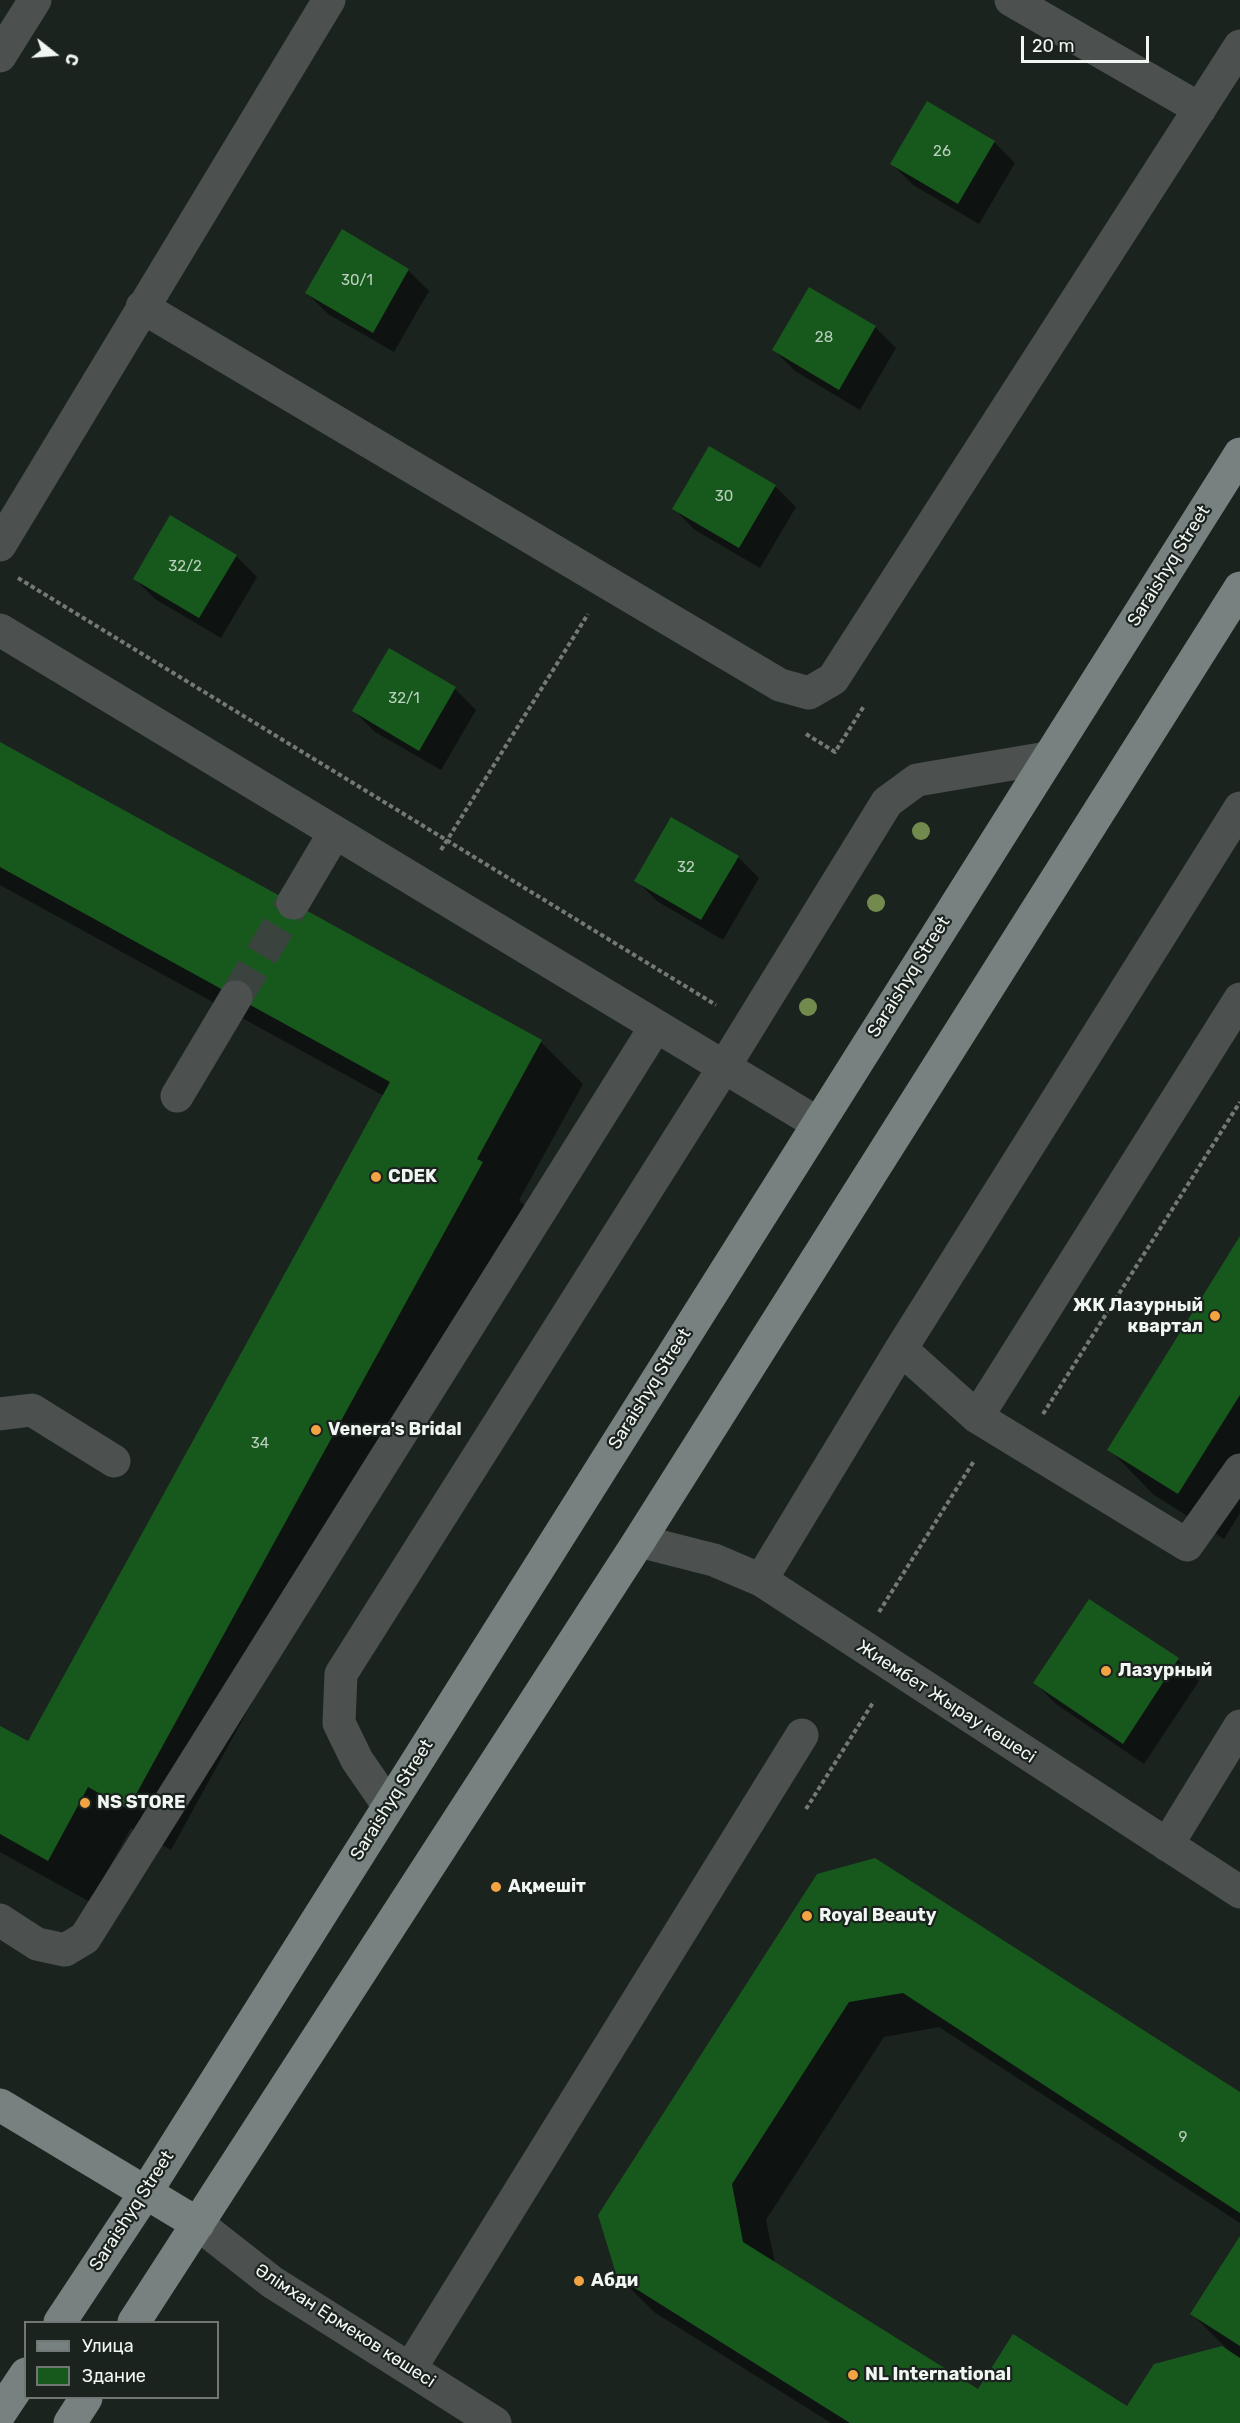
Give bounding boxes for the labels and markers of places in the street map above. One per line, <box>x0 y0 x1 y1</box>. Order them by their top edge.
place label: CDEK <box>388 1166 437 1188</box>
marker: CDEK <box>369 1170 383 1184</box>
place label: ЖК Лазурный квартал <box>1073 1295 1203 1338</box>
marker: ЖК Лазурный квартал <box>1208 1309 1222 1323</box>
place label: Venera's Bridal <box>328 1419 462 1441</box>
marker: Venera's Bridal <box>309 1423 323 1437</box>
place label: Лазурный <box>1118 1660 1212 1682</box>
marker: Лазурный <box>1099 1664 1113 1678</box>
place label: NS STORE <box>97 1792 185 1814</box>
marker: NS STORE <box>78 1796 92 1810</box>
place label: Ақмешіт <box>508 1876 586 1898</box>
marker: Ақмешіт <box>489 1880 503 1894</box>
place label: Royal Beauty <box>819 1905 937 1927</box>
marker: Royal Beauty <box>800 1909 814 1923</box>
place label: Абди <box>591 2270 638 2292</box>
marker: Абди <box>572 2274 586 2288</box>
place label: NL International <box>865 2364 1011 2386</box>
marker: NL International <box>846 2368 860 2382</box>

